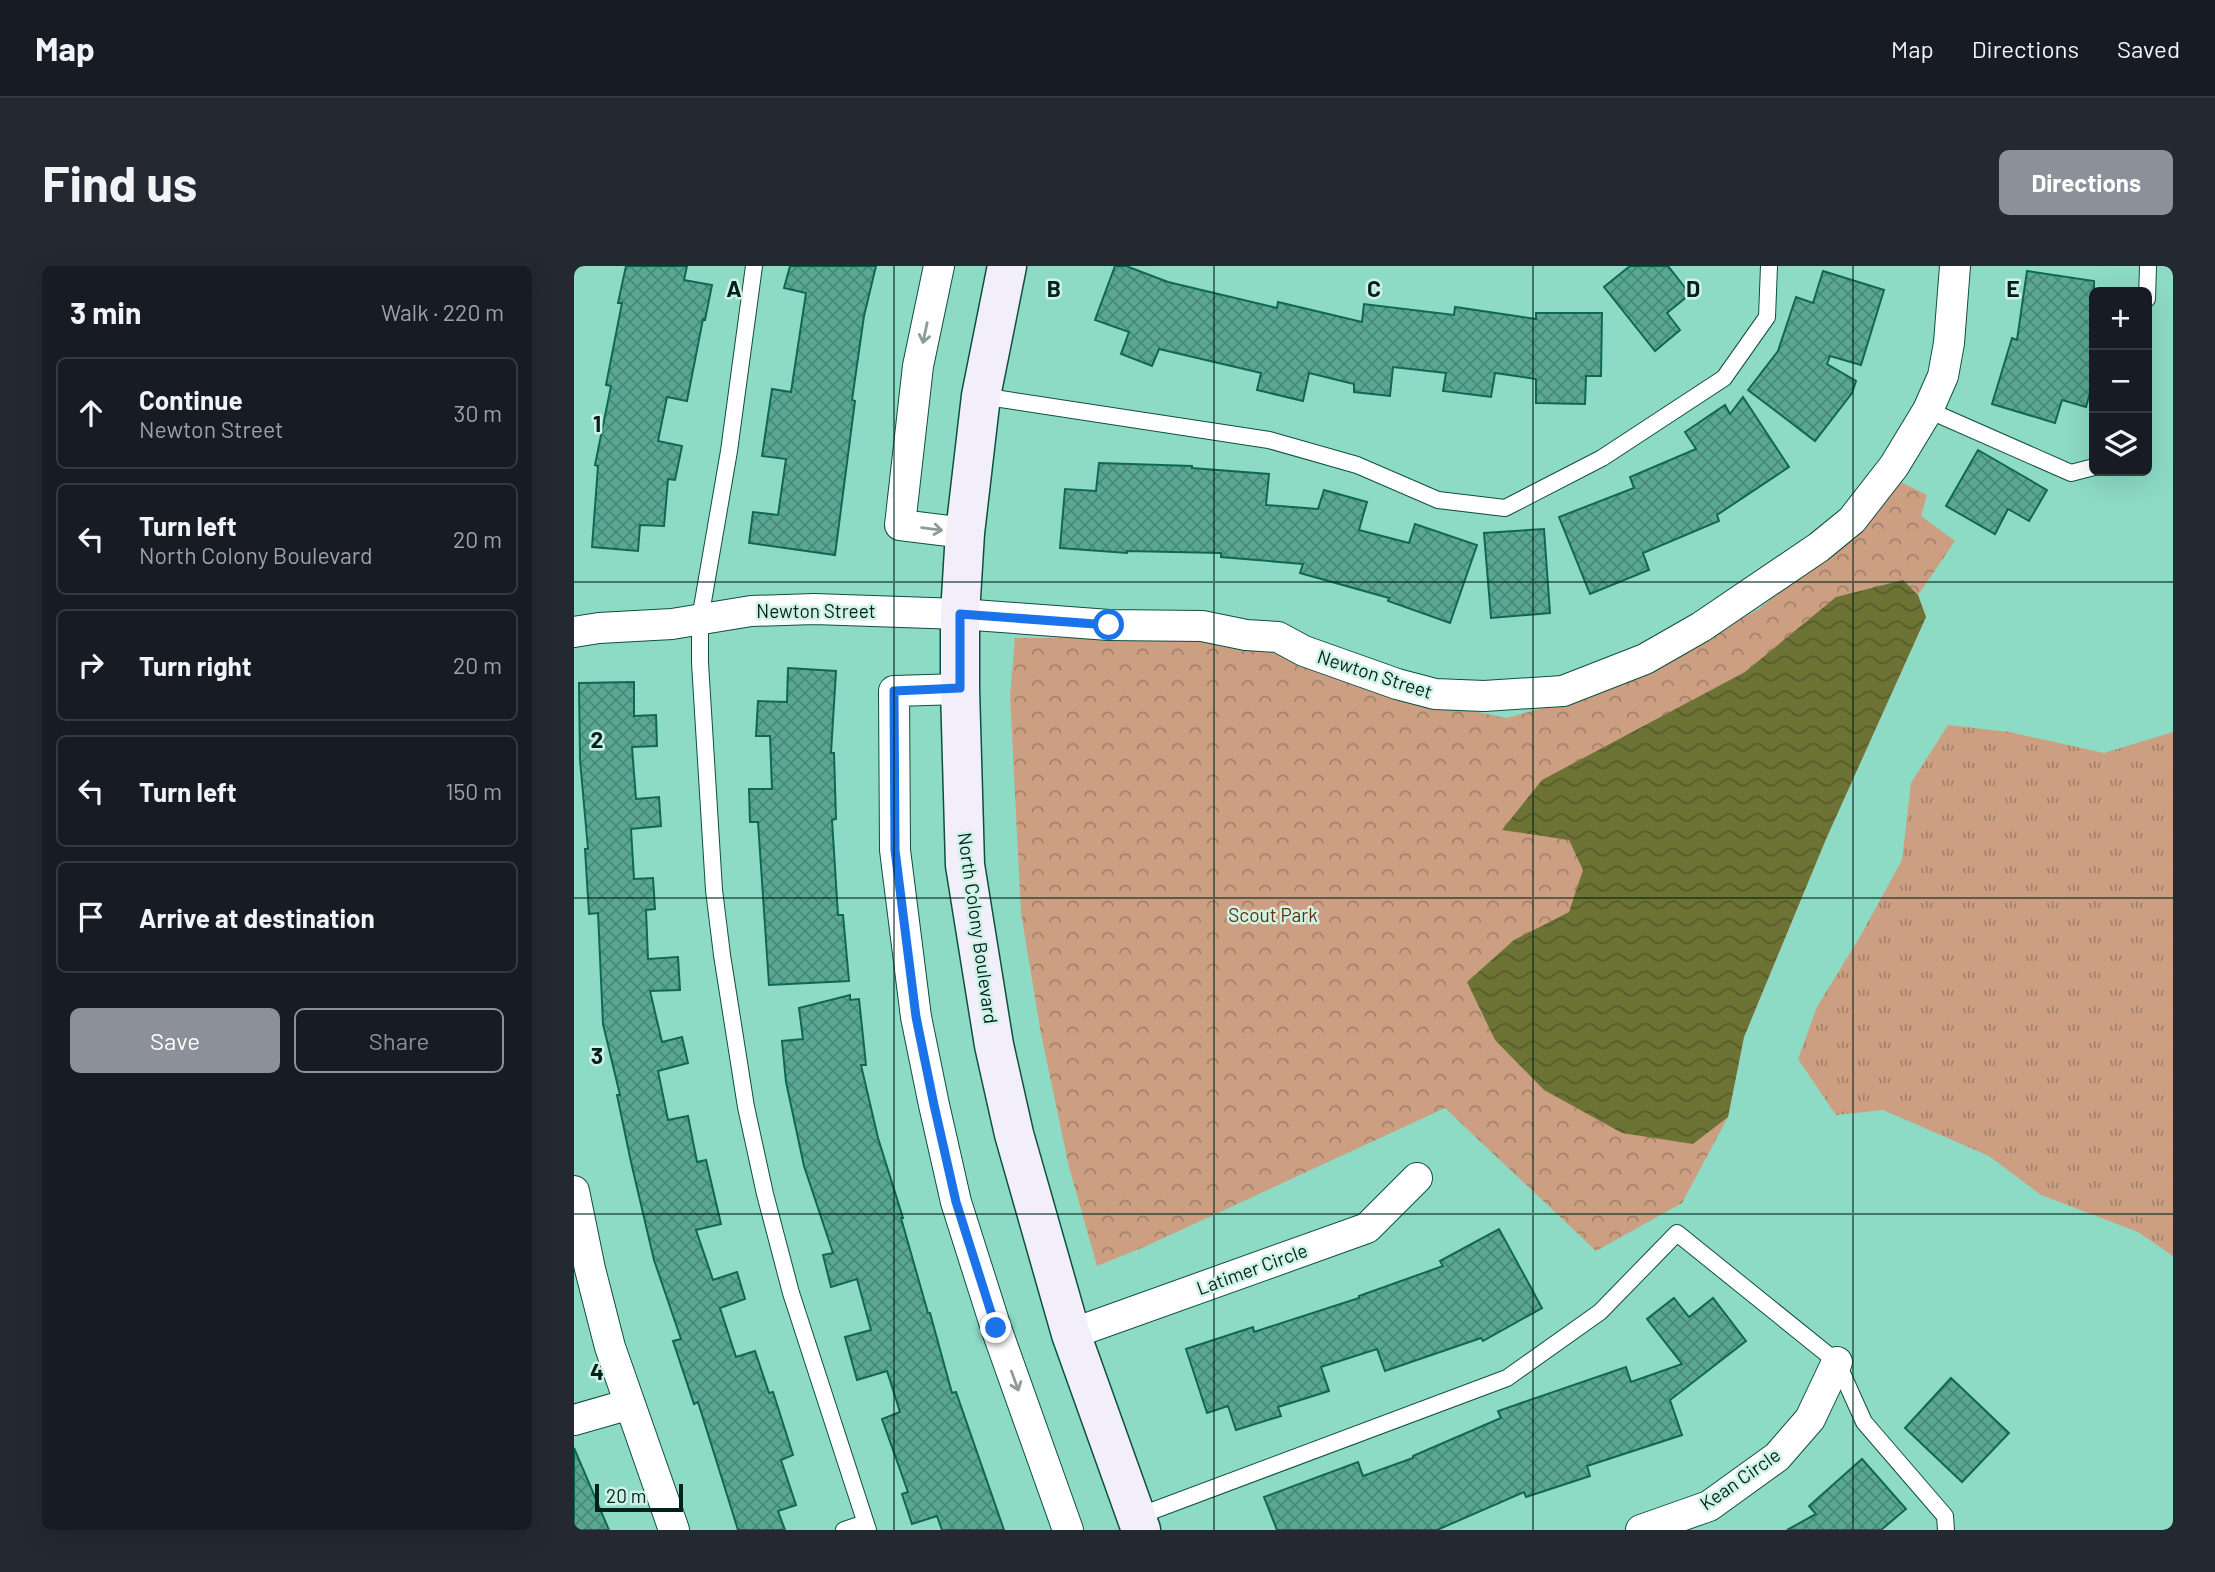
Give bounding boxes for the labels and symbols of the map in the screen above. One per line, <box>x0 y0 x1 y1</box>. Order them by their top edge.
text: A <box>726 274 742 302</box>
text: B <box>1047 274 1061 302</box>
text: C <box>1367 274 1381 302</box>
text: D <box>1686 274 1700 302</box>
text: E <box>2006 274 2020 302</box>
one-way arrow <box>917 321 931 344</box>
text: 1 <box>593 409 601 437</box>
one-way arrow <box>921 522 943 535</box>
street label: Newton Street <box>756 599 876 622</box>
route start <box>1093 609 1124 640</box>
street label: Newton Street <box>1315 644 1435 703</box>
text: 2 <box>591 725 603 753</box>
street label: North Colony Boulevard <box>954 831 1003 1025</box>
park label: Scout Park <box>1228 903 1318 926</box>
text: 3 <box>591 1041 603 1069</box>
street label: Latimer Circle <box>1193 1238 1310 1299</box>
route end <box>980 1312 1011 1343</box>
text: 4 <box>590 1357 604 1385</box>
one-way arrow <box>1010 1369 1022 1391</box>
street label: Kean Circle <box>1695 1443 1784 1515</box>
scale bar <box>595 1481 682 1513</box>

